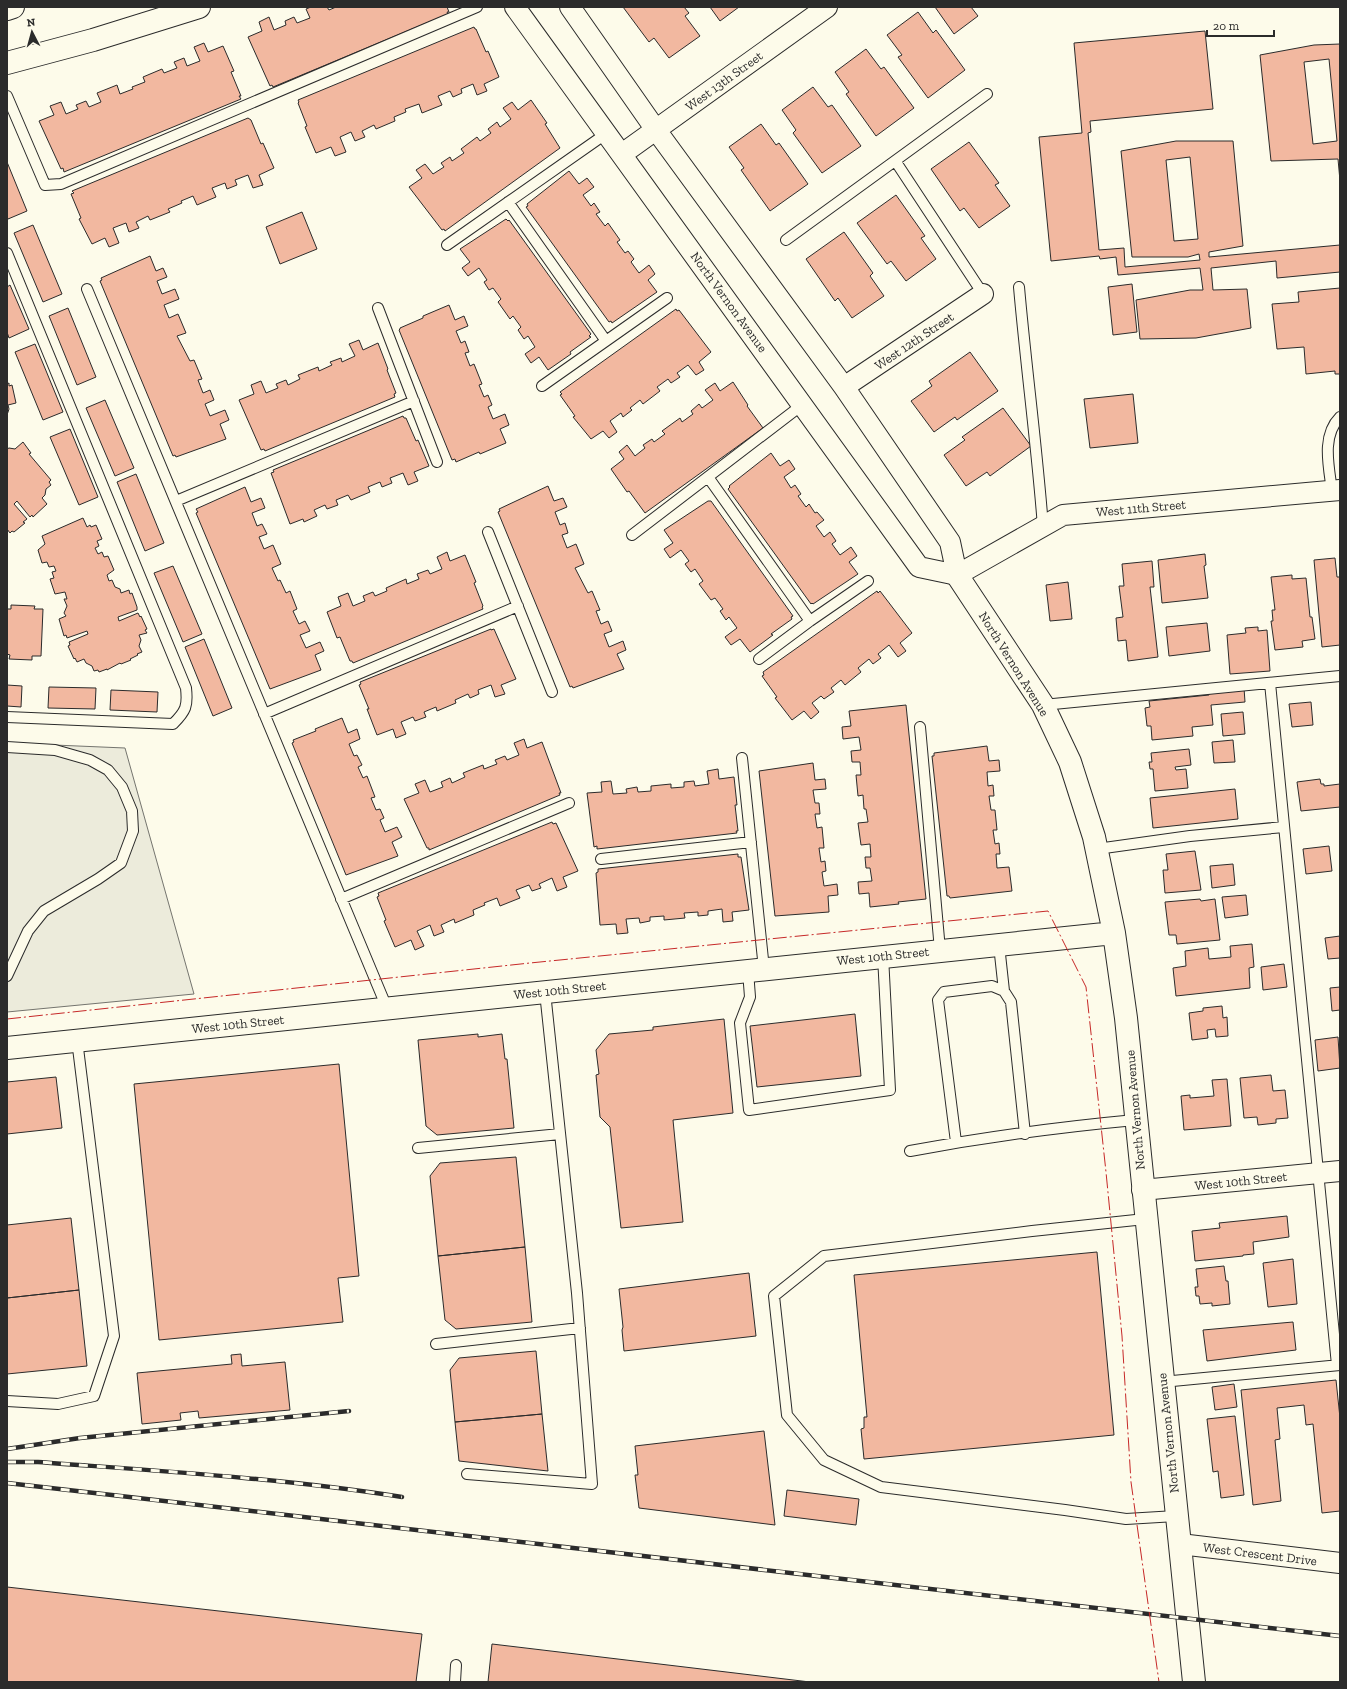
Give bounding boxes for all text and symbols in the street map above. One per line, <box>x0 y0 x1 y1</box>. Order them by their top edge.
north arrow <box>12 12 52 52</box>
scale bar <box>1207 12 1274 38</box>
text: N <box>26 16 36 29</box>
text: 20 m <box>1213 19 1240 33</box>
street label: West 13th Street <box>683 48 766 114</box>
street label: North Vernon Avenue <box>688 249 770 355</box>
street label: West 12th Street <box>872 309 956 373</box>
street label: West 11th Street <box>1095 497 1187 519</box>
street label: North Vernon Avenue <box>976 609 1052 719</box>
street label: West 10th Street <box>836 944 930 968</box>
street label: West 10th Street <box>513 978 607 1002</box>
street label: West 10th Street <box>191 1012 285 1036</box>
street label: North Vernon Avenue <box>1122 1049 1148 1171</box>
street label: West 10th Street <box>1194 1169 1288 1193</box>
street label: North Vernon Avenue <box>1154 1372 1182 1494</box>
street label: West Crescent Drive <box>1202 1540 1318 1568</box>

